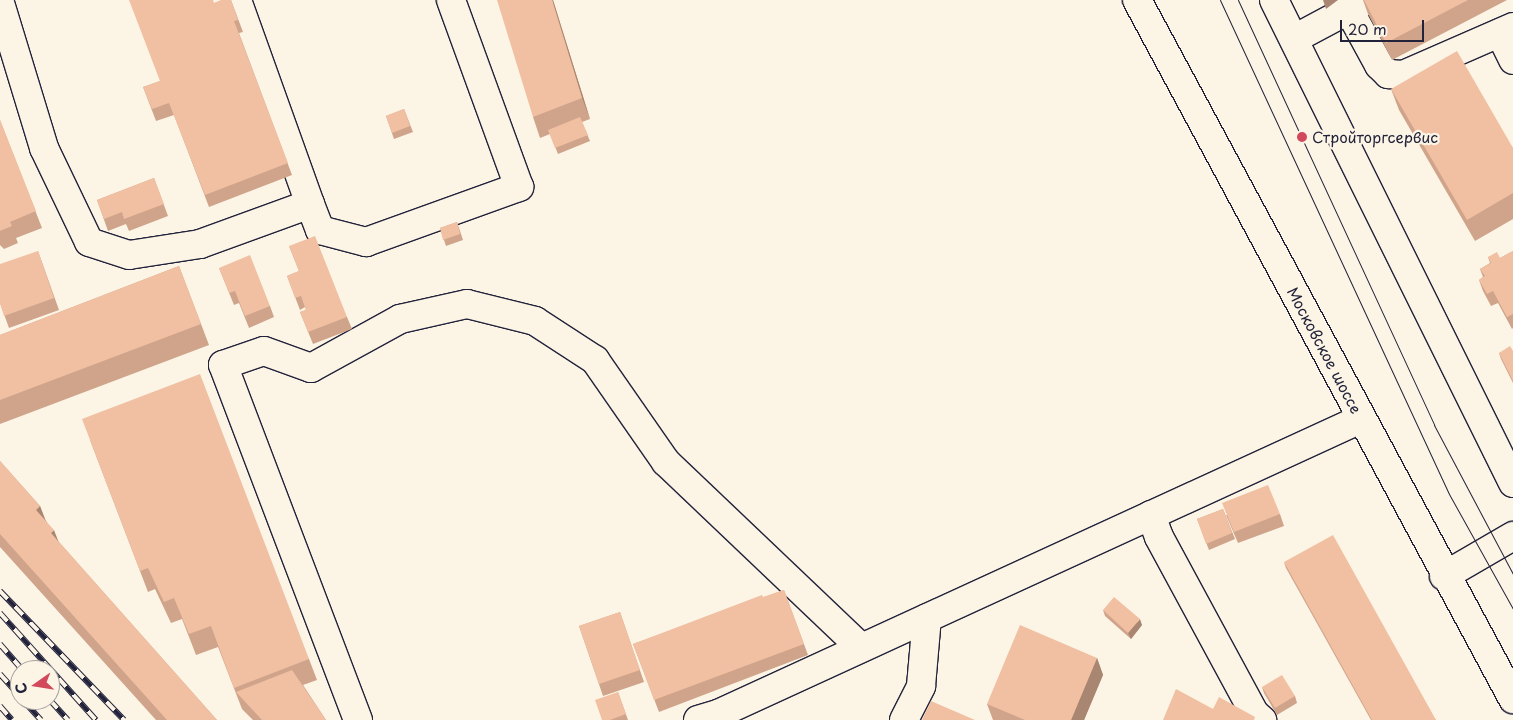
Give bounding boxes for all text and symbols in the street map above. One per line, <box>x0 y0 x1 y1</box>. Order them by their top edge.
scale bar <box>1343 10 1427 42</box>
text: 20 m <box>1348 17 1387 40</box>
place label: Стройторгсервис <box>1312 128 1438 146</box>
marker: Стройторгсервис <box>1296 131 1308 143</box>
street label: Московское шоссе <box>1284 284 1366 416</box>
north arrow <box>10 660 60 710</box>
text: С <box>9 681 32 696</box>

